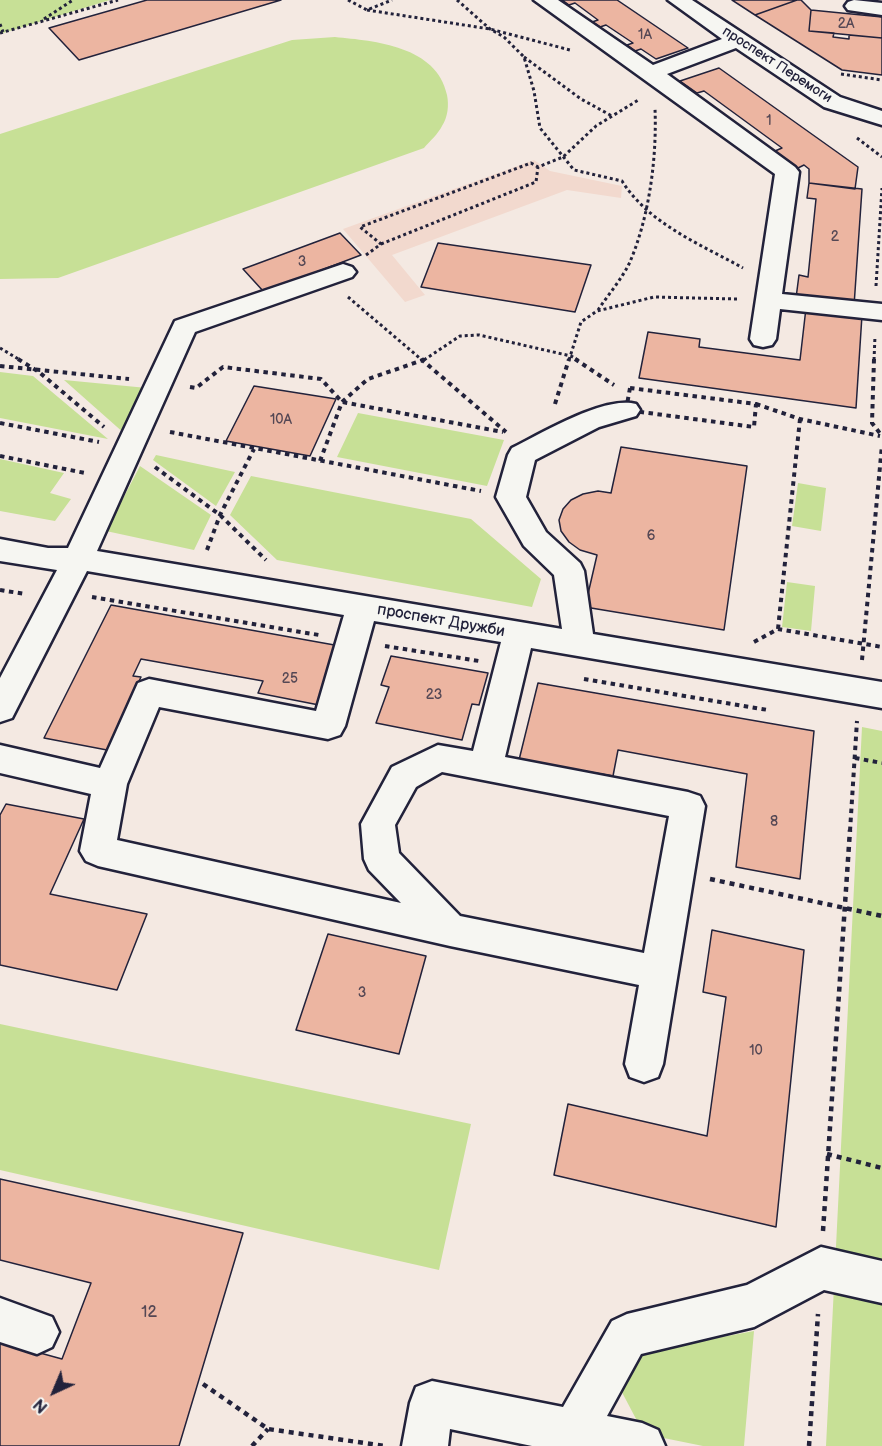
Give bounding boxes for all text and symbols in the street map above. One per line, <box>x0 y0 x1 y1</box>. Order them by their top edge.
house number: 2А <box>838 16 854 32</box>
street label: проспект Перемоги <box>719 23 835 107</box>
house number: 1А <box>638 27 652 43</box>
house number: 1 <box>766 113 772 129</box>
house number: 2 <box>831 229 839 245</box>
house number: 3 <box>298 254 306 270</box>
house number: 10А <box>270 412 292 428</box>
house number: 6 <box>647 528 655 544</box>
street label: проспект Дружби <box>376 600 506 642</box>
house number: 25 <box>282 671 298 687</box>
house number: 23 <box>426 687 442 703</box>
house number: 8 <box>770 814 778 830</box>
house number: 3 <box>358 985 366 1001</box>
house number: 10 <box>749 1043 763 1059</box>
house number: 12 <box>141 1303 157 1323</box>
north arrow <box>24 1362 84 1422</box>
text: N <box>30 1394 52 1416</box>

